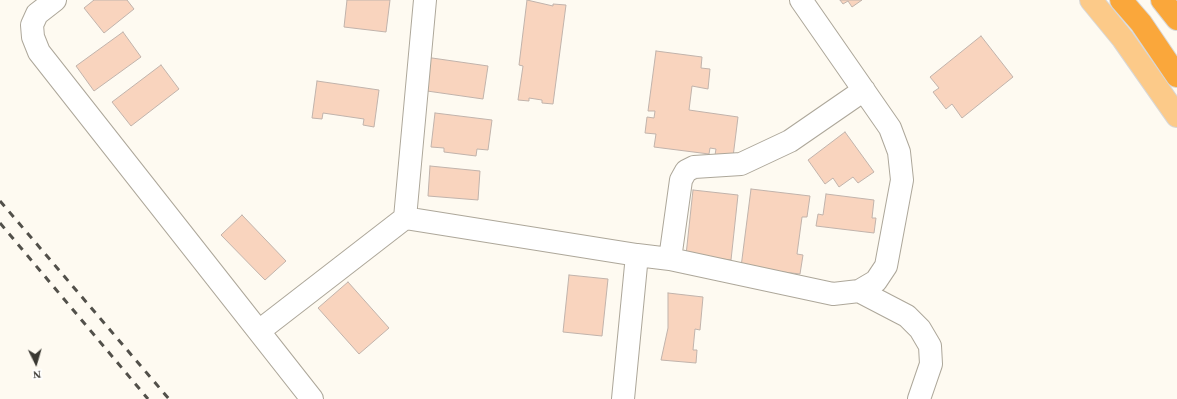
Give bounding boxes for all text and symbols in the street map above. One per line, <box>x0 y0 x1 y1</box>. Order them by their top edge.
north arrow <box>16 343 56 383</box>
text: N <box>33 369 42 381</box>

